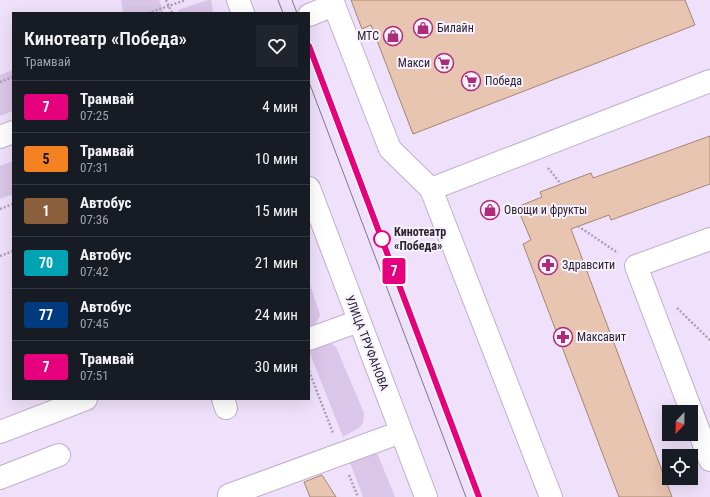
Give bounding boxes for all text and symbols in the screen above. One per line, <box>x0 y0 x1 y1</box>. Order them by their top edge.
shop icon: Билайн <box>412 17 434 39</box>
place label: Билайн <box>437 21 474 35</box>
button: heart <box>256 25 298 67</box>
shop icon: МТС <box>382 25 404 47</box>
text: Кинотеатр «Победа» <box>24 27 187 50</box>
place label: МТС <box>357 29 379 43</box>
supermarket icon: Макси <box>433 52 455 74</box>
text: Трамвай <box>24 54 71 69</box>
place label: Макси <box>398 56 430 70</box>
supermarket icon: Победа <box>460 70 482 92</box>
place label: Победа <box>485 74 522 88</box>
text: Трамвай <box>80 90 134 108</box>
text: 4 мин <box>262 98 298 116</box>
text: 7 <box>42 99 50 115</box>
text: 07:25 <box>80 108 109 123</box>
text: Трамвай <box>80 142 134 160</box>
text: 10 мин <box>255 150 298 168</box>
text: 5 <box>42 151 50 167</box>
text: 07:31 <box>80 160 109 175</box>
text: Автобус <box>80 194 131 212</box>
shop icon: Овощи и фрукты <box>479 199 501 221</box>
text: 15 мин <box>255 202 298 220</box>
text: 1 <box>42 203 50 219</box>
place label: Овощи и фрукты <box>504 203 587 217</box>
text: 07:36 <box>80 212 109 227</box>
place label: Кинотеатр «Победа» <box>394 225 446 253</box>
marker: Кинотеатр «Победа» <box>373 230 391 248</box>
text: Автобус <box>80 246 131 264</box>
text: 21 мин <box>255 254 298 272</box>
pharmacy icon: Здравсити <box>537 254 559 276</box>
text: 70 <box>39 255 53 271</box>
line badge: 7 <box>381 258 407 284</box>
place label: Здравсити <box>562 258 615 272</box>
text: 7 <box>390 263 398 279</box>
text: 07:42 <box>80 264 109 279</box>
street label: УЛИЦА ТРУФАНОВА <box>342 293 392 393</box>
text: Автобус <box>80 298 131 316</box>
text: 24 мин <box>255 306 298 324</box>
text: 77 <box>39 307 53 323</box>
text: 07:45 <box>80 316 109 331</box>
pharmacy icon: Максавит <box>552 326 574 348</box>
place label: Максавит <box>577 330 626 344</box>
text: Трамвай <box>80 350 134 368</box>
text: 30 мин <box>255 358 298 376</box>
text: 7 <box>42 359 50 375</box>
text: 07:51 <box>80 368 109 383</box>
north arrow <box>662 405 698 441</box>
map controls <box>662 405 698 485</box>
button: locate <box>662 449 698 485</box>

